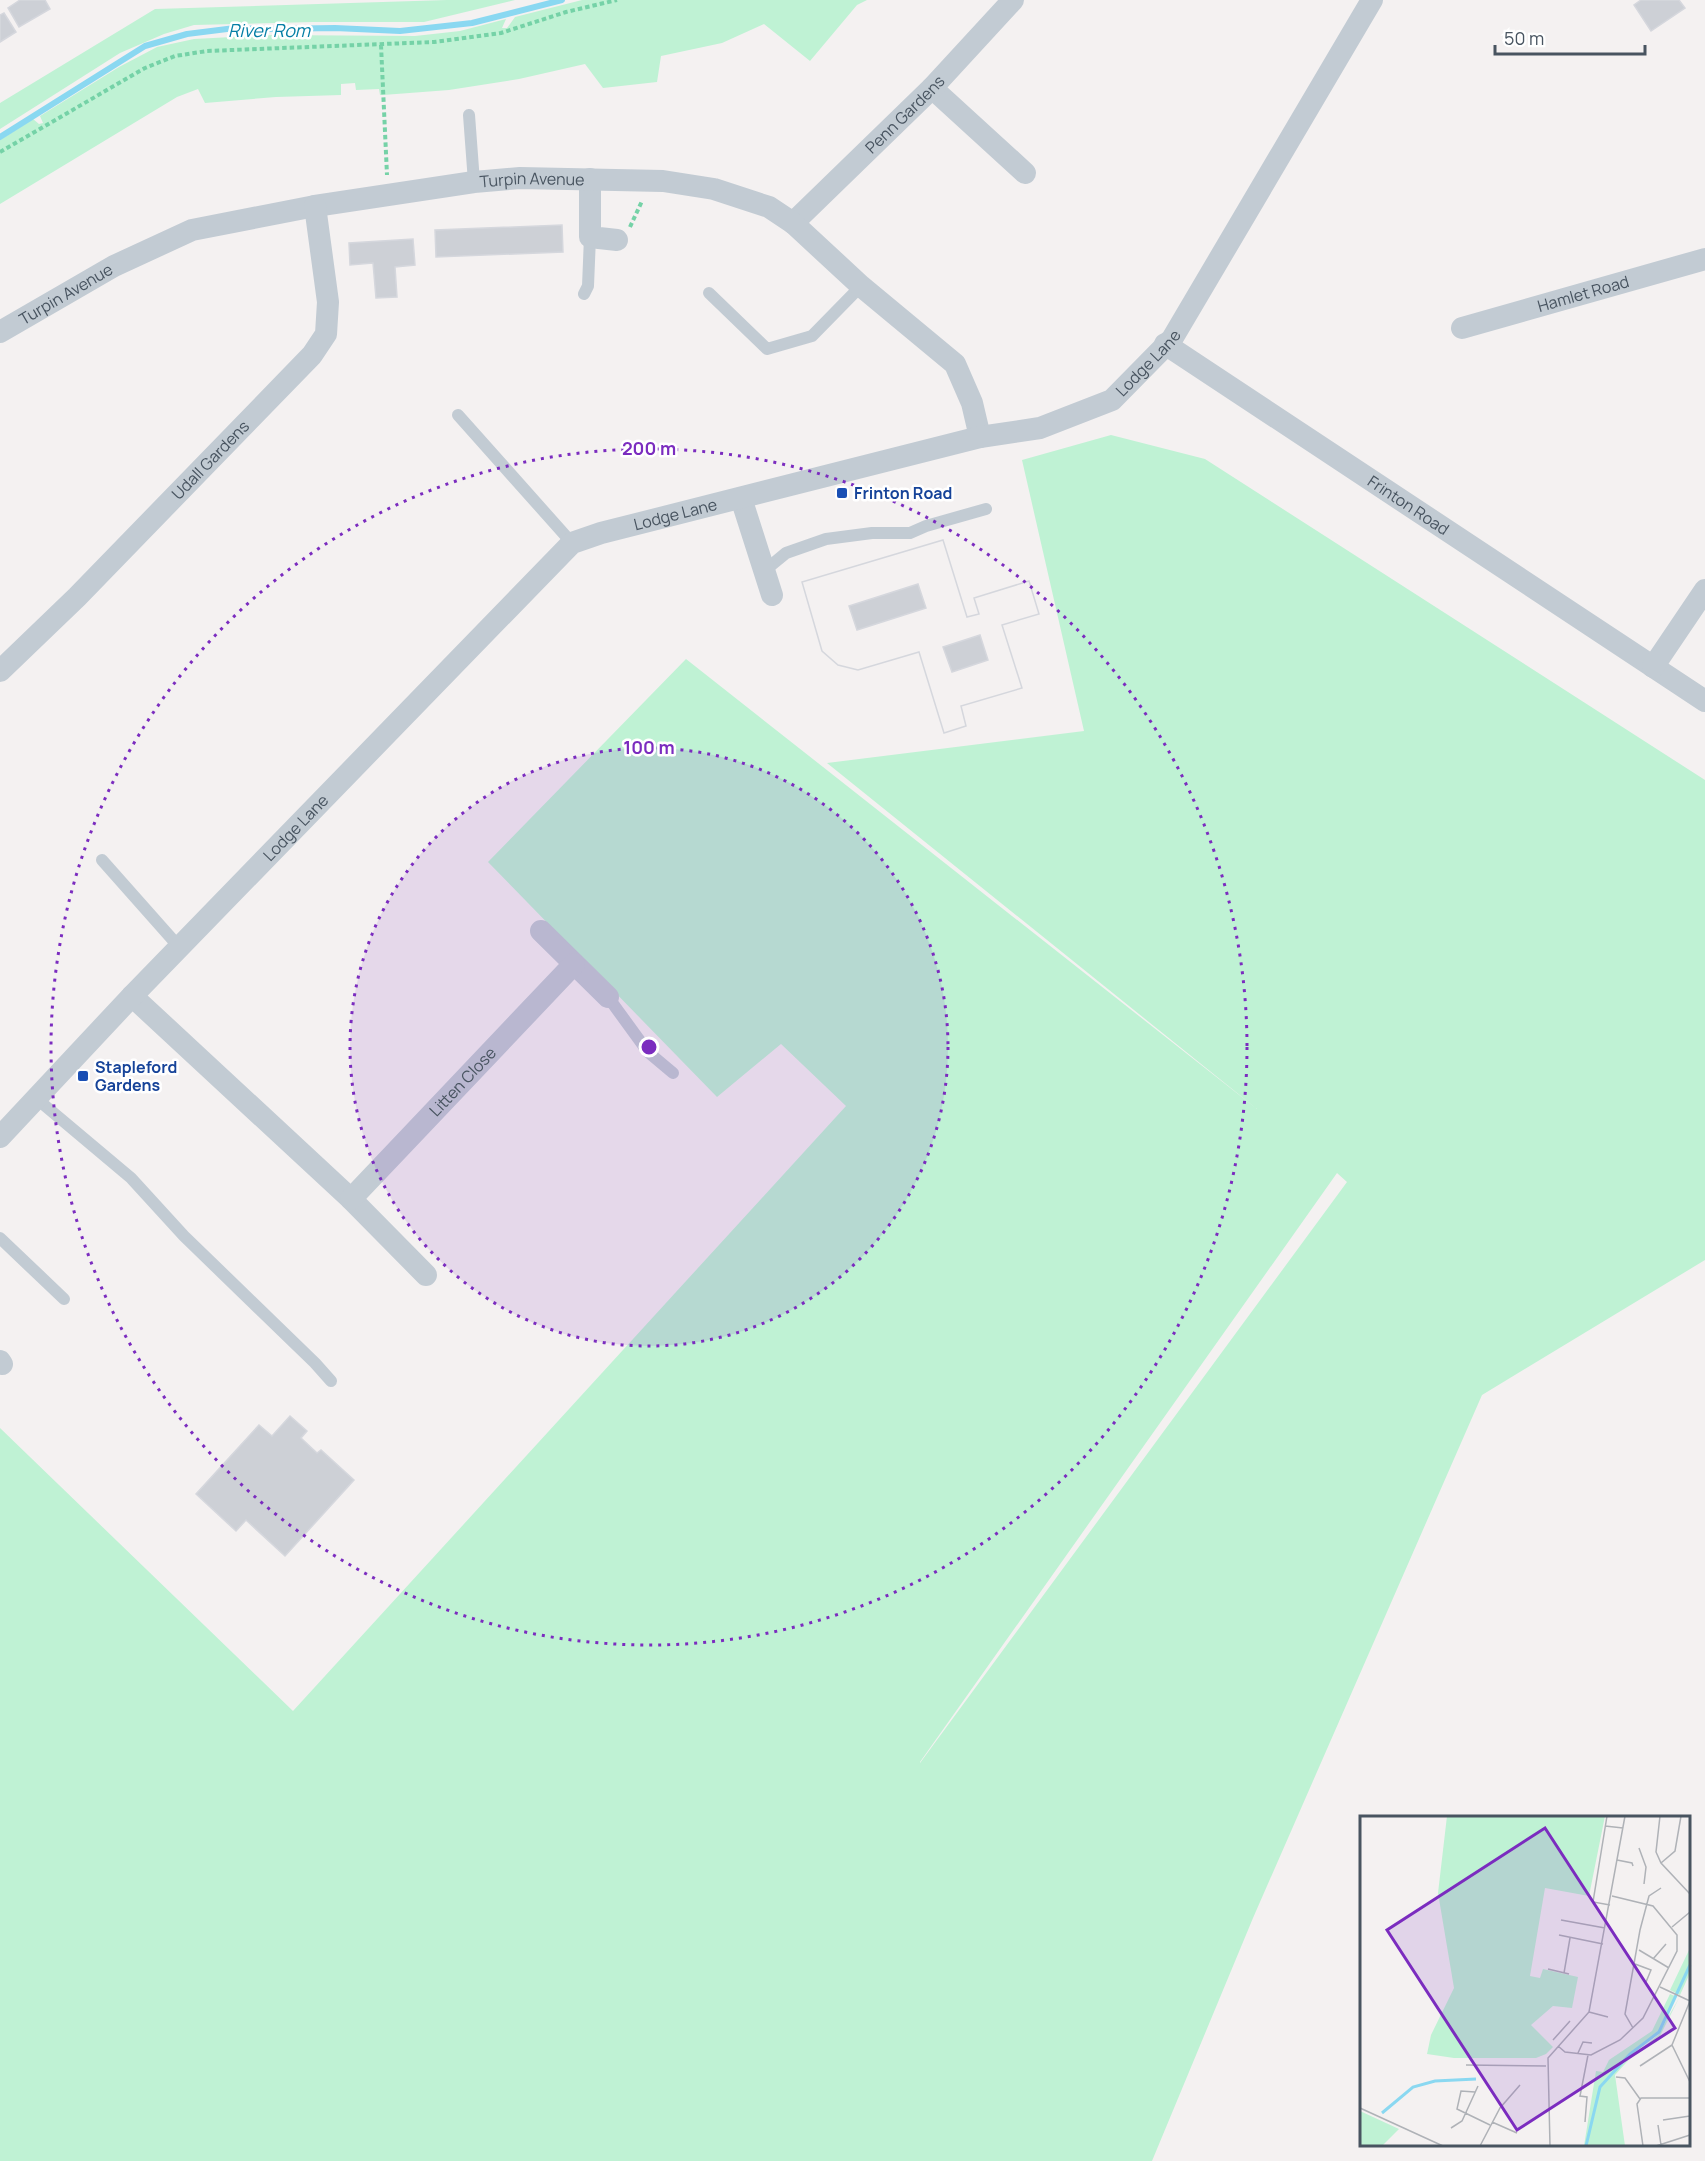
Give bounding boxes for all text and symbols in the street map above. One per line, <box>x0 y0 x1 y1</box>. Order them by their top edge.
water label: River Rom <box>228 18 312 42</box>
scale bar <box>1495 18 1645 56</box>
text: 50 m <box>1504 26 1544 50</box>
street label: Penn Gardens <box>860 70 949 158</box>
street label: Turpin Avenue <box>479 167 585 192</box>
street label: Turpin Avenue <box>15 258 117 330</box>
street label: Hamlet Road <box>1535 270 1631 317</box>
street label: Lodge Lane <box>1111 326 1186 401</box>
street label: Udall Gardens <box>167 415 254 504</box>
text: 200 m <box>622 436 676 460</box>
street label: Frinton Road <box>1364 470 1454 540</box>
place label: Frinton Road <box>854 482 952 504</box>
marker: Frinton Road <box>835 486 849 500</box>
street label: Lodge Lane <box>631 493 719 535</box>
text: 100 m <box>623 735 675 759</box>
street label: Lodge Lane <box>258 789 333 866</box>
centre of rings <box>639 1037 659 1057</box>
street label: Litten Close <box>424 1042 501 1121</box>
place label: Stapleford Gardens <box>95 1056 177 1096</box>
marker: Stapleford Gardens <box>76 1069 90 1083</box>
inset map <box>1360 1816 1690 2146</box>

